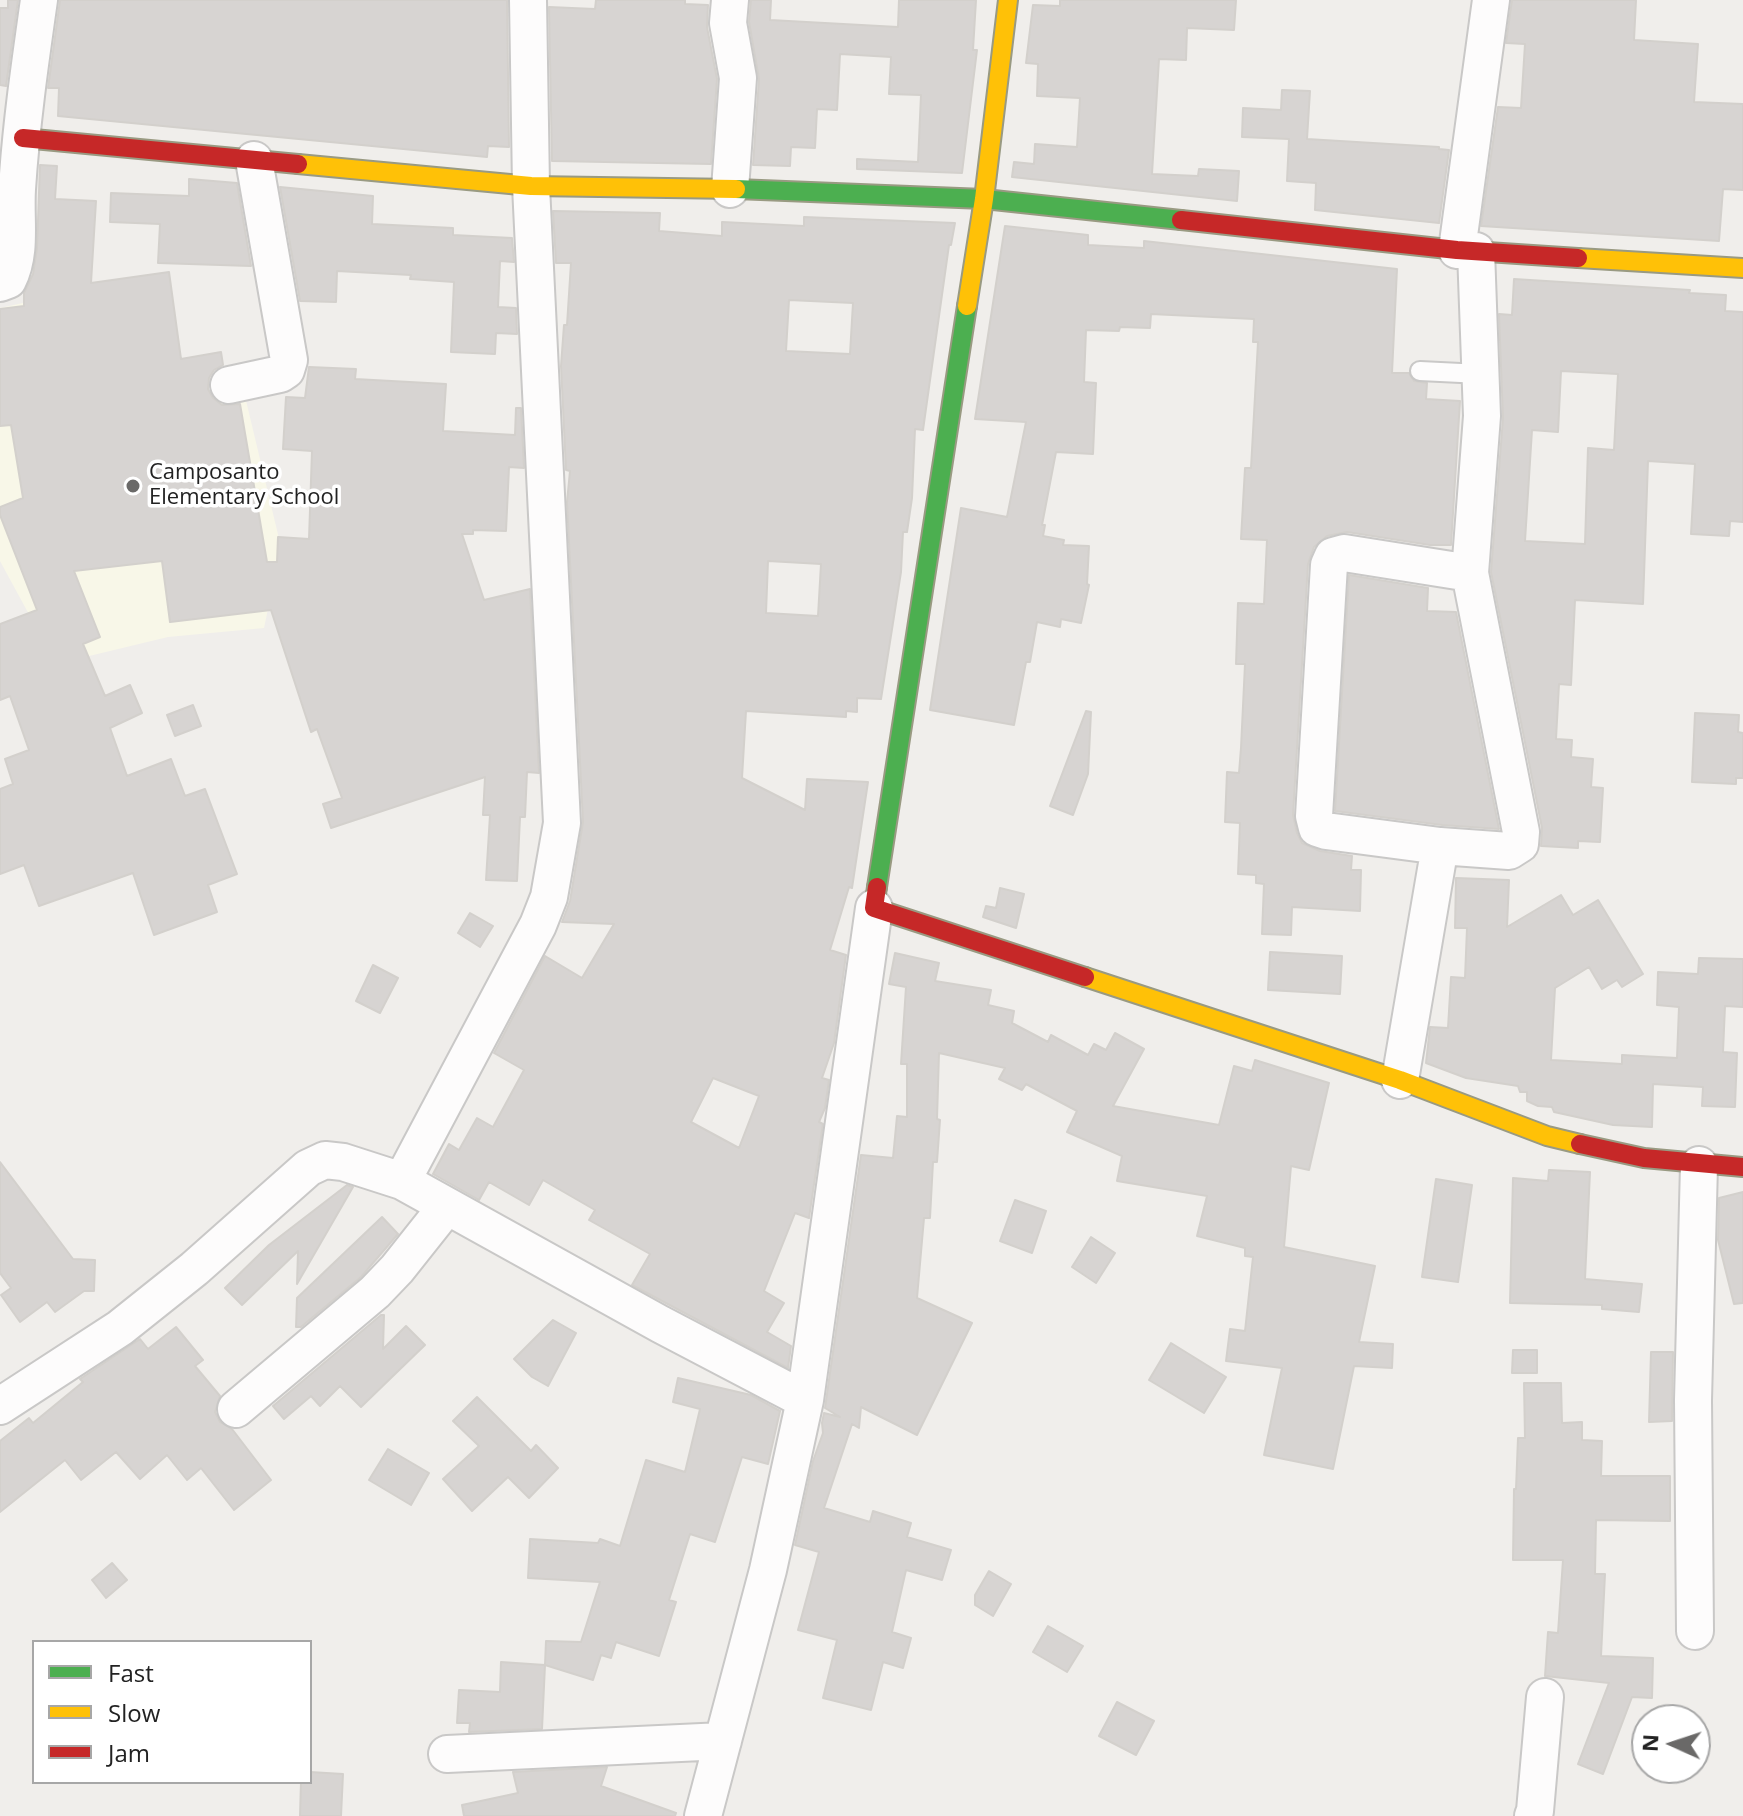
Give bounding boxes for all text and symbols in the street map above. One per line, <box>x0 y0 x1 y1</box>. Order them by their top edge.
place label: Camposanto Elementary School <box>149 460 339 512</box>
marker: Camposanto Elementary School <box>124 477 142 495</box>
legend <box>32 1640 312 1784</box>
text: Fast <box>108 1656 154 1689</box>
text: Slow <box>108 1696 160 1729</box>
north arrow <box>1631 1704 1711 1784</box>
text: N <box>1634 1733 1664 1753</box>
text: Jam <box>108 1736 150 1769</box>

